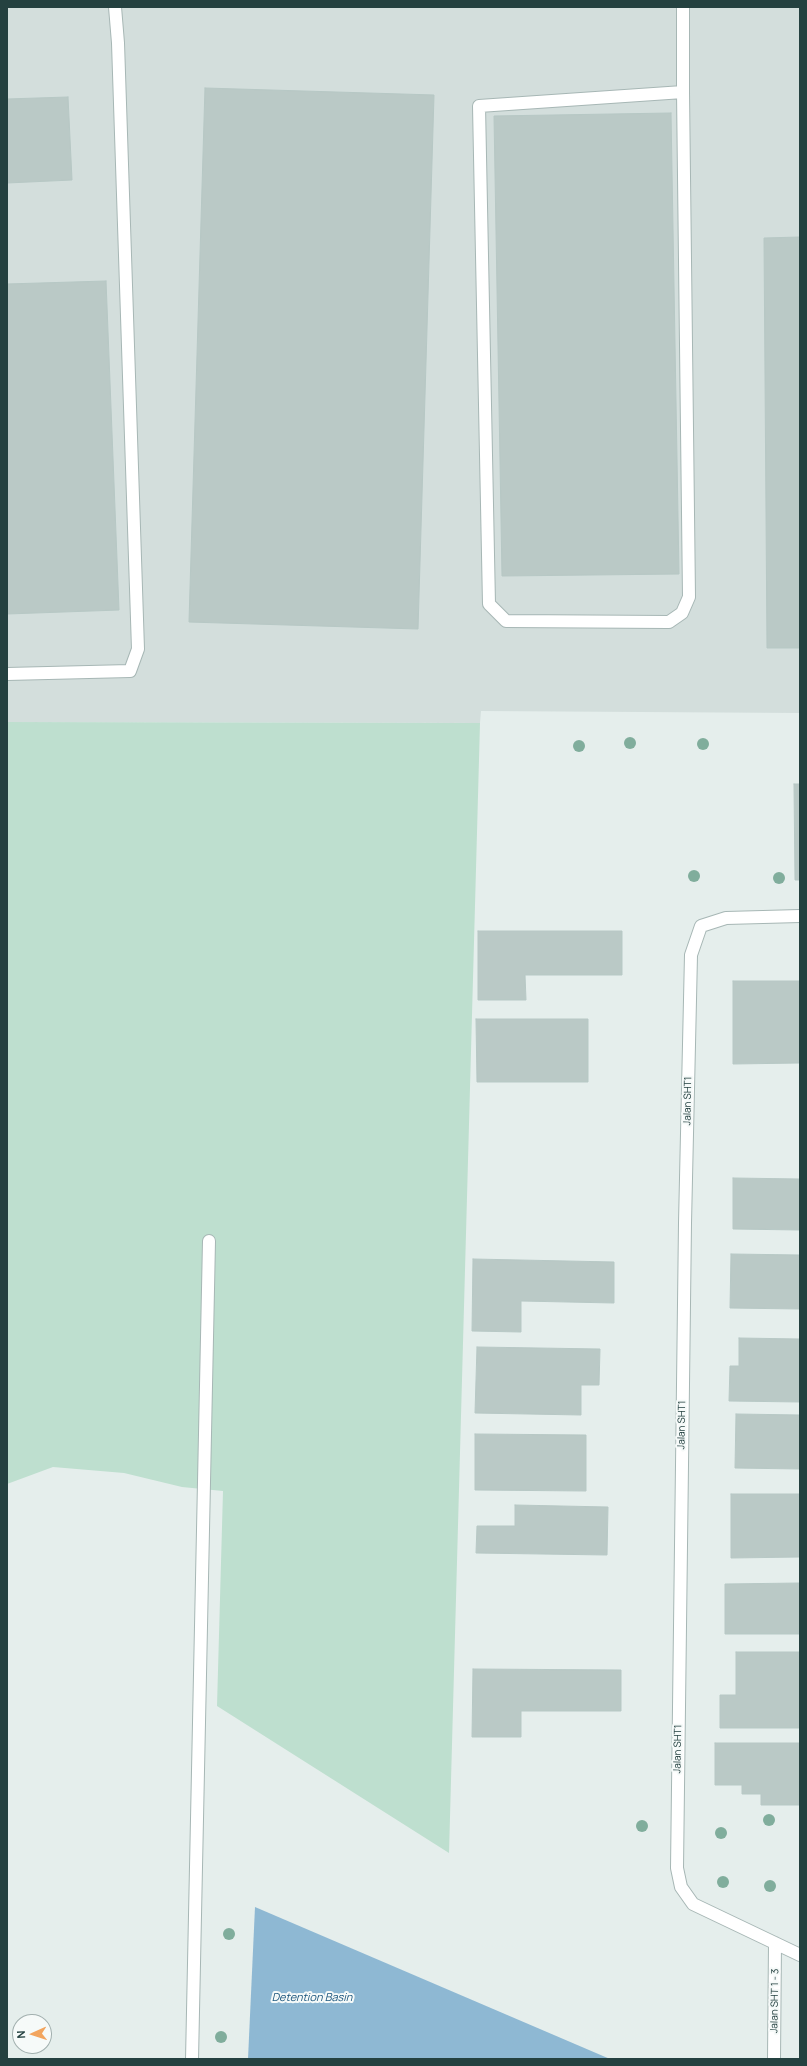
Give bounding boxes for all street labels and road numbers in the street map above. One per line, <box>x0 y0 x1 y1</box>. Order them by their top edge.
street label: Jalan SHT1 <box>682 1076 694 1126</box>
street label: Jalan SHT1 <box>676 1400 688 1450</box>
street label: Jalan SHT1 <box>672 1724 684 1774</box>
street label: Jalan SHT 1 - 3 <box>768 1969 782 2033</box>

